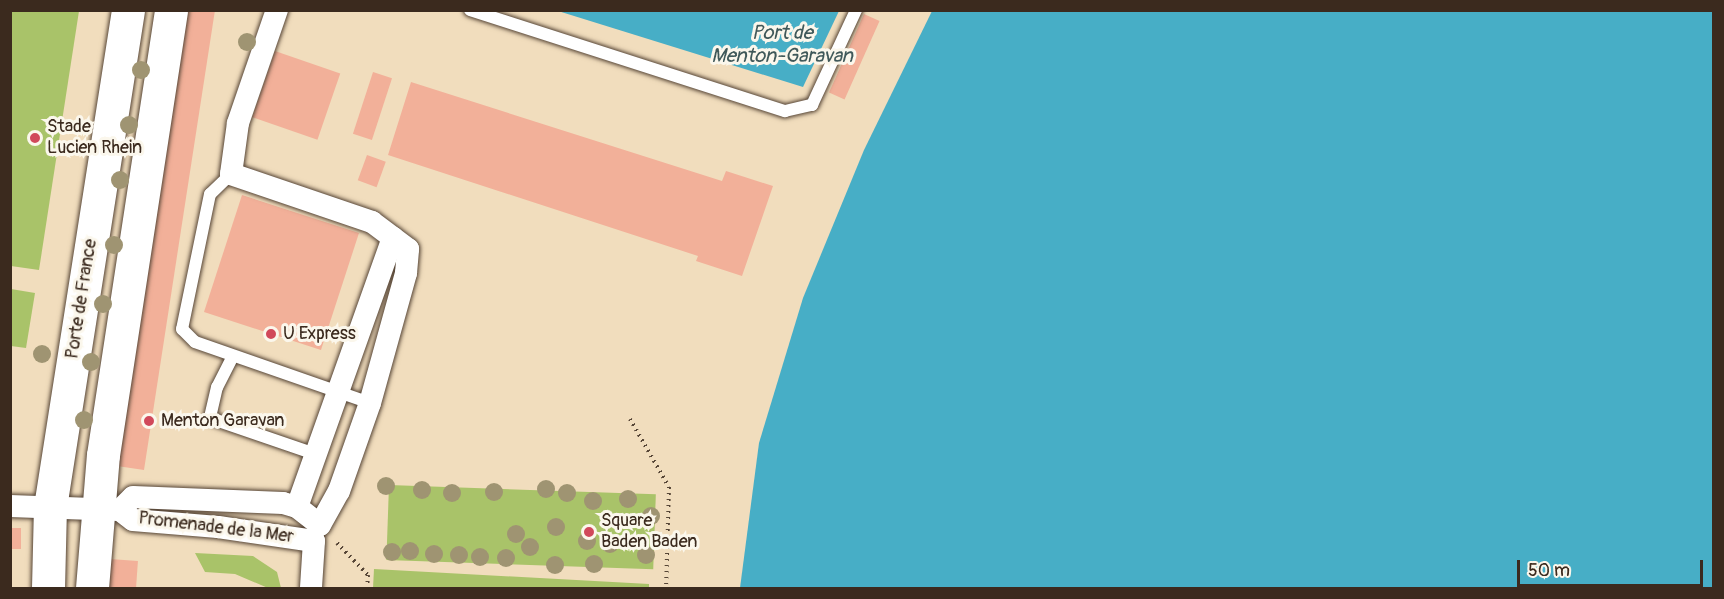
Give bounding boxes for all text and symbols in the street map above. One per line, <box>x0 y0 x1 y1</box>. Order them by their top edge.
water label: Port de Menton-Garavan <box>711 21 853 68</box>
place label: Stade Lucien Rhein <box>47 117 142 160</box>
marker: Stade Lucien Rhein <box>28 131 42 145</box>
street label: Porte de France <box>62 237 102 361</box>
place label: U Express <box>283 323 356 345</box>
marker: U Express <box>264 327 278 341</box>
place label: Menton Garavan <box>161 410 285 432</box>
marker: Menton Garavan <box>142 414 156 428</box>
street label: Promenade de la Mer <box>137 508 295 548</box>
place label: Square Baden Baden <box>601 511 697 554</box>
marker: Square Baden Baden <box>582 525 596 539</box>
scale bar <box>1520 548 1706 586</box>
text: 50 m <box>1528 559 1570 582</box>

